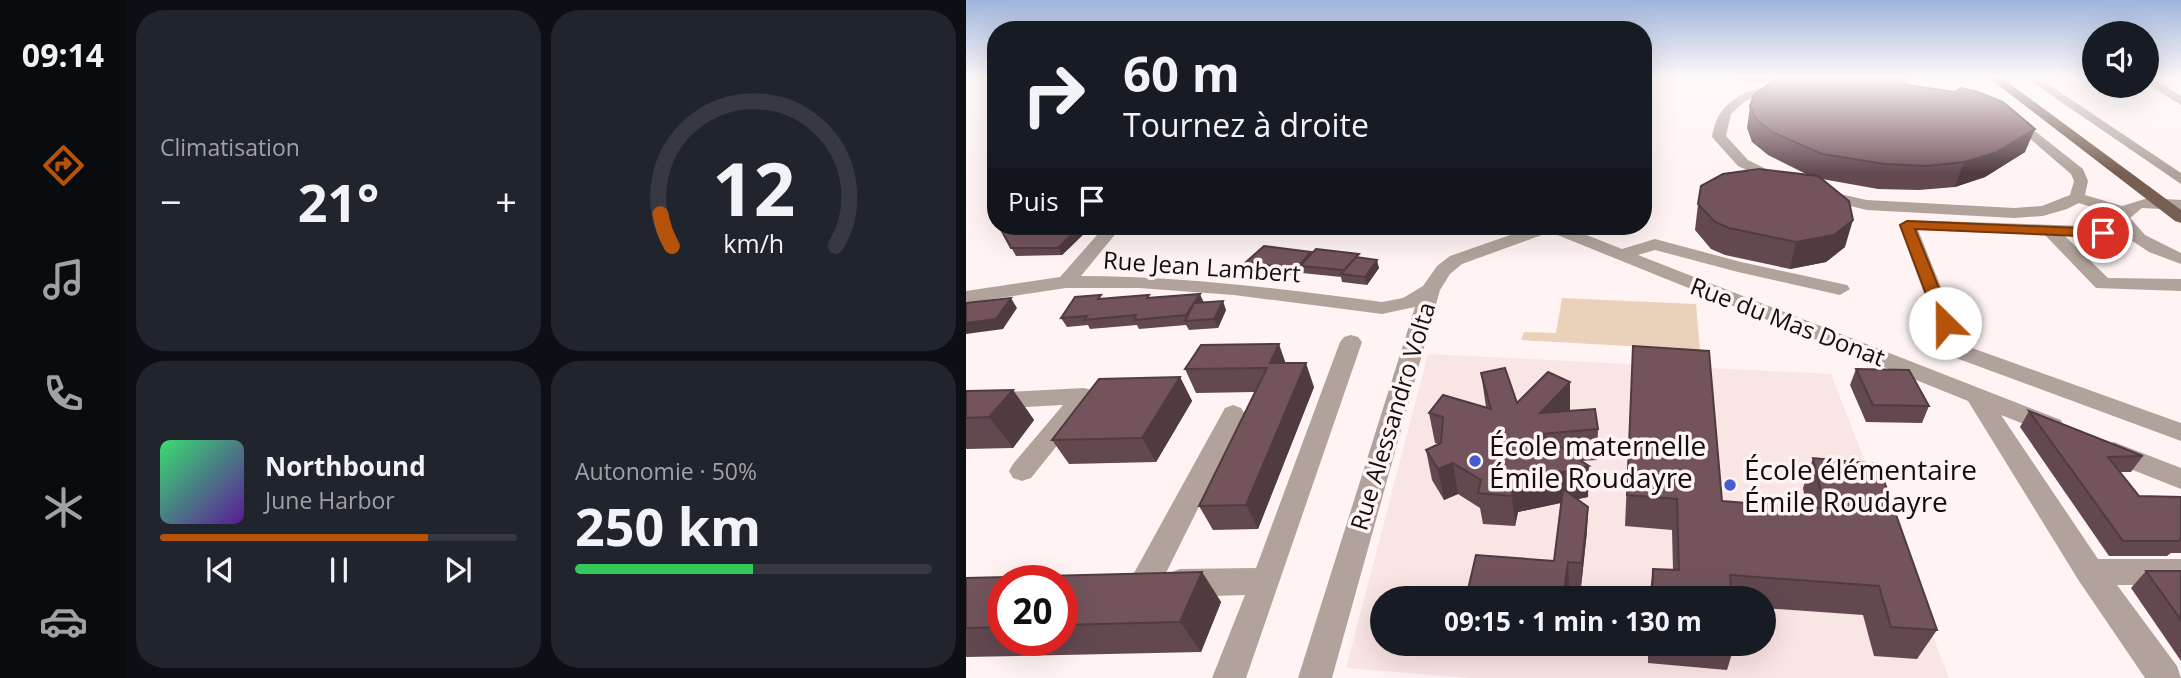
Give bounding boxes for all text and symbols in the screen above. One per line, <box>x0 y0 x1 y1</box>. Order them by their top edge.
map controls <box>2082 21 2159 98</box>
button: sound <box>2082 21 2159 98</box>
text: 09:14 <box>22 33 104 76</box>
text: 60 m <box>1123 40 1240 106</box>
icon: right <box>1008 49 1099 140</box>
text: Tournez à droite <box>1123 103 1369 146</box>
text: Climatisation <box>160 131 300 163</box>
text: 12 <box>712 139 795 238</box>
icon: directions <box>39 141 88 190</box>
text: 21° <box>298 166 379 237</box>
text: − <box>160 175 182 227</box>
text: + <box>495 175 517 227</box>
icon: arrive <box>1073 182 1111 220</box>
text: Puis <box>1008 183 1059 219</box>
pin <box>2073 203 2133 263</box>
icon: arrive <box>2084 214 2122 252</box>
text: km/h <box>723 226 784 260</box>
street label: Rue Jean Lambert <box>1102 243 1302 289</box>
icon: music <box>39 255 88 304</box>
street label: Rue du Mas Donat <box>1686 269 1890 373</box>
position arrow <box>1908 286 1982 360</box>
street label: Rue Alessandro Volta <box>1342 298 1442 534</box>
icon: phone <box>39 369 88 418</box>
place label: École maternelle Émile Roudayre <box>1489 426 1706 496</box>
text: Northbound <box>265 448 426 484</box>
place label: École élémentaire Émile Roudayre <box>1744 450 1977 520</box>
marker: École maternelle Émile Roudayre <box>1467 453 1483 469</box>
text: Autonomie · 50% <box>575 455 757 487</box>
marker: École élémentaire Émile Roudayre <box>1722 477 1738 493</box>
icon: climate <box>39 483 88 532</box>
text: June Harbor <box>265 484 395 516</box>
text: 250 km <box>575 490 761 561</box>
icon: previous <box>201 551 239 589</box>
icon: pause <box>320 551 358 589</box>
icon: next <box>439 551 477 589</box>
speed limit sign: 20 <box>987 565 1078 656</box>
icon: car <box>39 597 88 646</box>
text: 09:15 · 1 min · 130 m <box>1444 603 1702 639</box>

